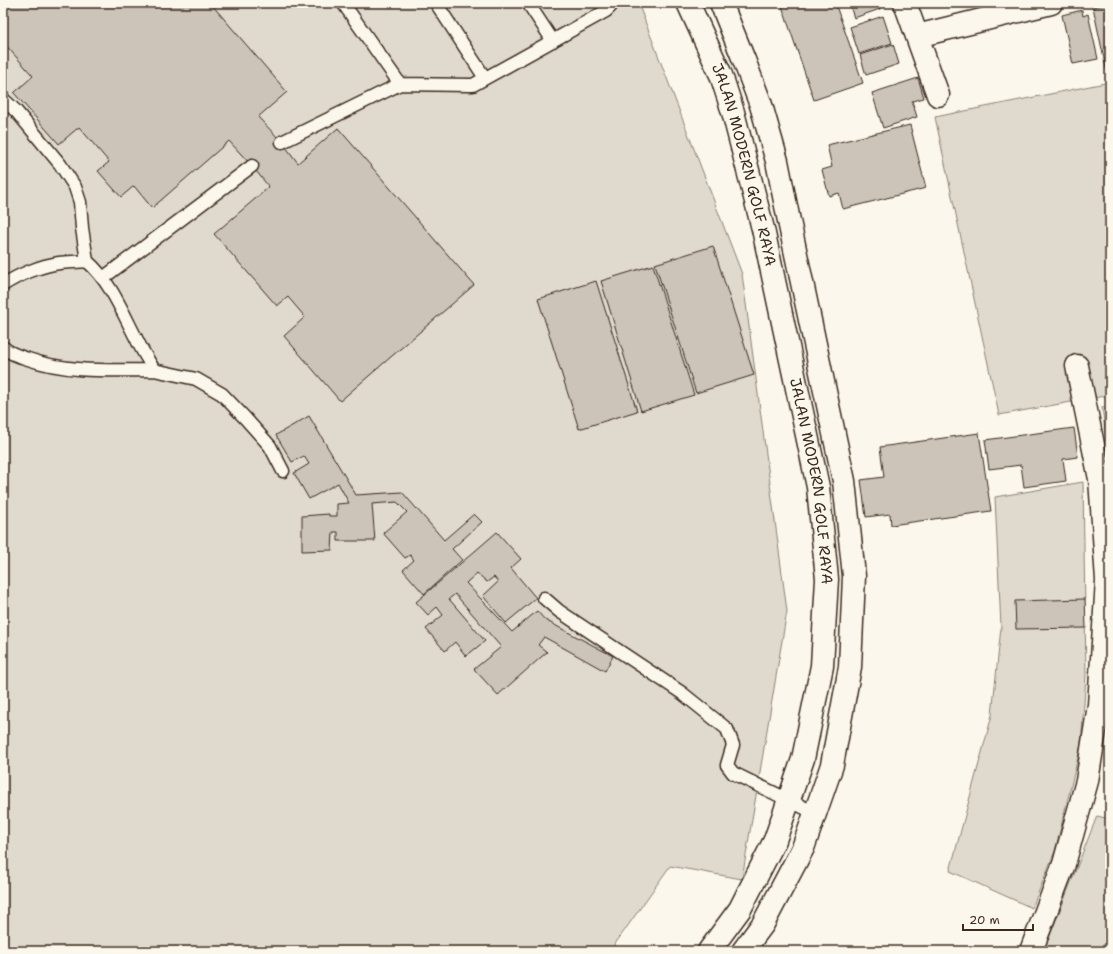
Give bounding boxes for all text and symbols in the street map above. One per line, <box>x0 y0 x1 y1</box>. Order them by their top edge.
street label: JALAN MODERN GOLF RAYA <box>707 60 781 268</box>
street label: JALAN MODERN GOLF RAYA <box>785 376 837 585</box>
scale bar <box>963 906 1033 932</box>
text: 20 m <box>969 912 1000 928</box>

